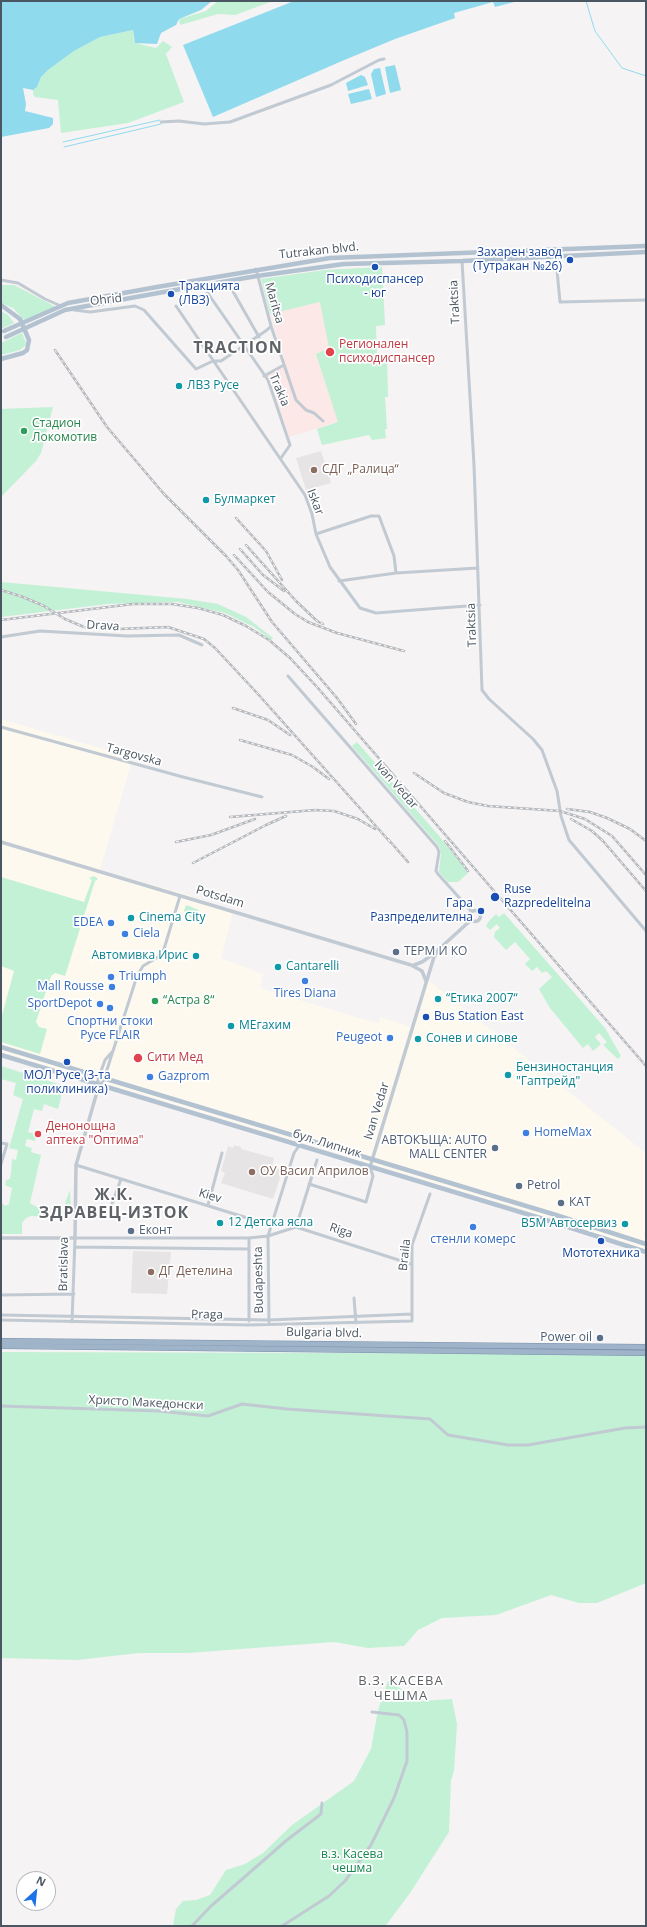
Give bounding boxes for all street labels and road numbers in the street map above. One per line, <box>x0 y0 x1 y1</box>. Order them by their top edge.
street label: Tutrakan blvd. <box>278 240 360 262</box>
street label: Traktsia <box>447 280 463 324</box>
street label: Maritsa <box>261 281 287 325</box>
street label: Ohrid <box>89 291 123 309</box>
street label: Trakia <box>266 371 292 409</box>
street label: Iskar <box>303 487 327 517</box>
street label: Traktsia <box>464 603 480 647</box>
street label: Drava <box>86 618 120 634</box>
street label: Targovska <box>105 741 163 769</box>
street label: Ivan Vedar <box>371 758 421 812</box>
street label: Potsdam <box>194 883 246 911</box>
street label: Ivan Vedar <box>361 1081 393 1141</box>
street label: бул. Липник <box>291 1127 363 1161</box>
street label: Kiev <box>197 1186 223 1206</box>
street label: Riga <box>328 1221 354 1241</box>
street label: Bratislava <box>56 1237 72 1291</box>
street label: Braila <box>396 1238 414 1272</box>
street label: Budapeshta <box>251 1246 267 1314</box>
street label: Praga <box>191 1308 223 1322</box>
street label: Bulgaria blvd. <box>286 1325 362 1341</box>
street label: Христо Македонски <box>88 1393 204 1413</box>

